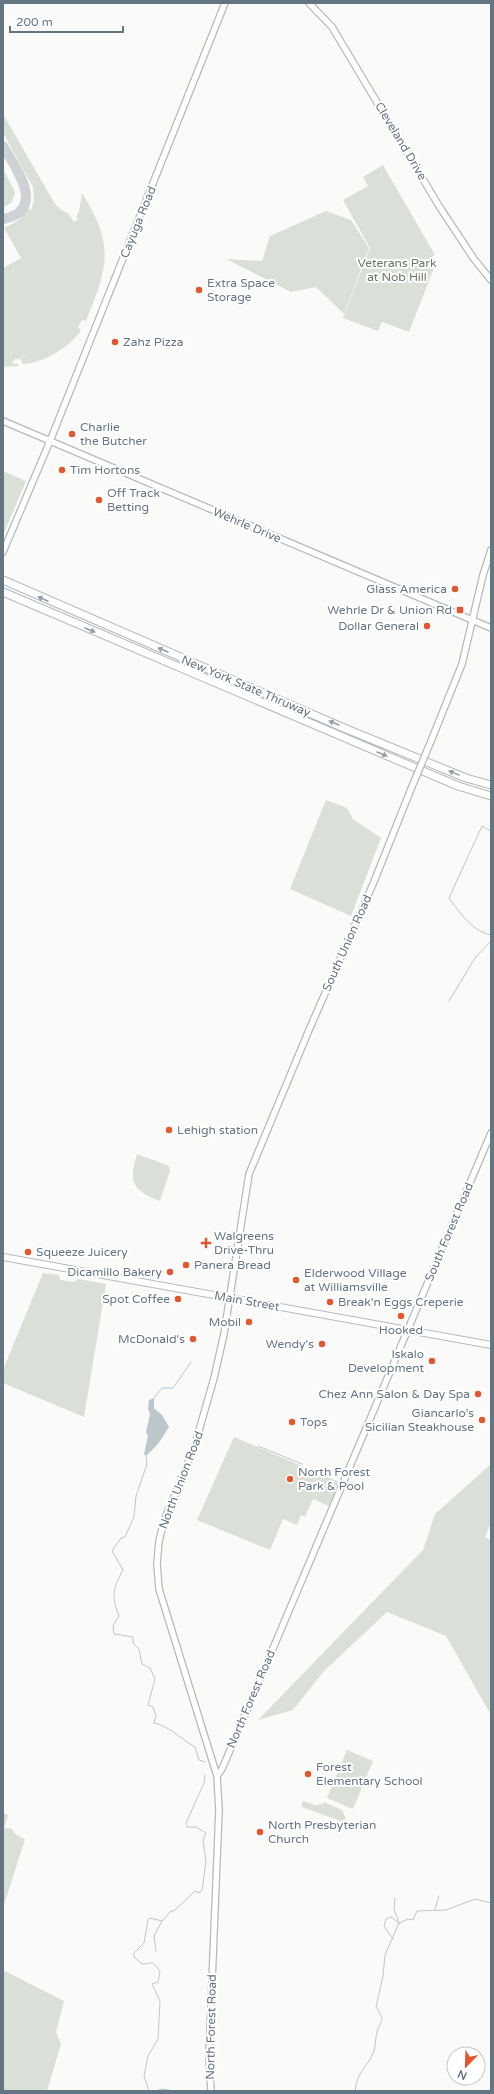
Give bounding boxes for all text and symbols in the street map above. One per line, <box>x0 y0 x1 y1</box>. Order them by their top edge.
scale bar <box>10 8 123 34</box>
text: 200 m <box>16 15 53 29</box>
street label: Cleveland Drive <box>372 99 430 183</box>
street label: Cayuga Road <box>117 184 159 260</box>
park label: Veterans Park at Nob Hill <box>358 256 437 284</box>
place label: Extra Space Storage <box>207 276 275 304</box>
marker: Extra Space Storage <box>194 285 204 295</box>
place label: Zahz Pizza <box>123 335 183 349</box>
marker: Zahz Pizza <box>110 337 120 347</box>
place label: Charlie the Butcher <box>80 420 147 448</box>
marker: Charlie the Butcher <box>67 429 77 439</box>
place label: Tim Hortons <box>70 463 140 477</box>
marker: Tim Hortons <box>57 465 67 475</box>
place label: Off Track Betting <box>107 486 160 514</box>
marker: Off Track Betting <box>94 495 104 505</box>
street label: Wehrle Drive <box>211 504 283 546</box>
place label: Glass America <box>366 582 447 596</box>
marker: Glass America <box>450 584 460 594</box>
one-way arrow <box>37 595 49 601</box>
place label: Wehrle Dr & Union Rd <box>327 603 452 617</box>
marker: Wehrle Dr & Union Rd <box>455 605 465 615</box>
place label: Dollar General <box>338 619 419 633</box>
marker: Dollar General <box>422 621 432 631</box>
one-way arrow <box>85 627 97 633</box>
one-way arrow <box>157 647 168 653</box>
street label: New York State Thruway <box>179 652 313 720</box>
one-way arrow <box>328 720 339 726</box>
one-way arrow <box>376 750 388 757</box>
one-way arrow <box>447 769 459 775</box>
street label: South Union Road <box>319 893 375 993</box>
place label: Lehigh station <box>177 1123 258 1137</box>
marker: Lehigh station <box>164 1125 174 1135</box>
street label: South Forest Road <box>422 1181 476 1283</box>
place label: Walgreens Drive-Thru <box>214 1229 274 1257</box>
marker: Walgreens Drive-Thru <box>201 1238 211 1248</box>
place label: Squeeze Juicery <box>36 1245 128 1259</box>
marker: Squeeze Juicery <box>23 1247 33 1257</box>
place label: Panera Bread <box>194 1258 271 1272</box>
marker: Panera Bread <box>181 1260 191 1270</box>
place label: Dicamillo Bakery <box>67 1265 163 1279</box>
place label: Elderwood Village at Williamsville <box>304 1266 407 1294</box>
marker: Dicamillo Bakery <box>165 1267 175 1277</box>
marker: Elderwood Village at Williamsville <box>291 1275 301 1285</box>
street label: Main Street <box>213 1288 281 1314</box>
place label: Spot Coffee <box>102 1292 170 1306</box>
marker: Spot Coffee <box>173 1294 183 1304</box>
place label: Break'n Eggs Creperie <box>338 1295 464 1309</box>
marker: Break'n Eggs Creperie <box>325 1297 335 1307</box>
marker: Hooked <box>396 1311 406 1321</box>
place label: Mobil <box>209 1315 241 1329</box>
marker: Mobil <box>244 1317 254 1327</box>
place label: Hooked <box>379 1323 423 1337</box>
place label: McDonald's <box>118 1332 185 1346</box>
marker: McDonald's <box>188 1334 198 1344</box>
place label: Wendy's <box>266 1337 314 1351</box>
marker: Wendy's <box>317 1339 327 1349</box>
place label: Iskalo Development <box>348 1347 424 1375</box>
marker: Iskalo Development <box>427 1356 437 1366</box>
place label: Chez Ann Salon & Day Spa <box>318 1387 470 1401</box>
marker: Chez Ann Salon & Day Spa <box>473 1389 483 1399</box>
place label: Giancarlo’s Sicilian Steakhouse <box>365 1406 474 1434</box>
place label: Tops <box>300 1415 327 1429</box>
marker: Giancarlo’s Sicilian Steakhouse <box>477 1415 487 1425</box>
marker: Tops <box>287 1417 297 1427</box>
street label: North Union Road <box>156 1429 206 1531</box>
place label: North Forest Park & Pool <box>298 1465 370 1493</box>
marker: North Forest Park & Pool <box>285 1474 295 1484</box>
street label: North Forest Road <box>224 1648 278 1750</box>
place label: Forest Elementary School <box>316 1760 423 1788</box>
marker: Forest Elementary School <box>303 1769 313 1779</box>
place label: North Presbyterian Church <box>268 1818 376 1846</box>
marker: North Presbyterian Church <box>255 1827 265 1837</box>
street label: North Forest Road <box>203 1974 219 2080</box>
north arrow <box>446 2046 486 2086</box>
text: N <box>456 2067 469 2082</box>

